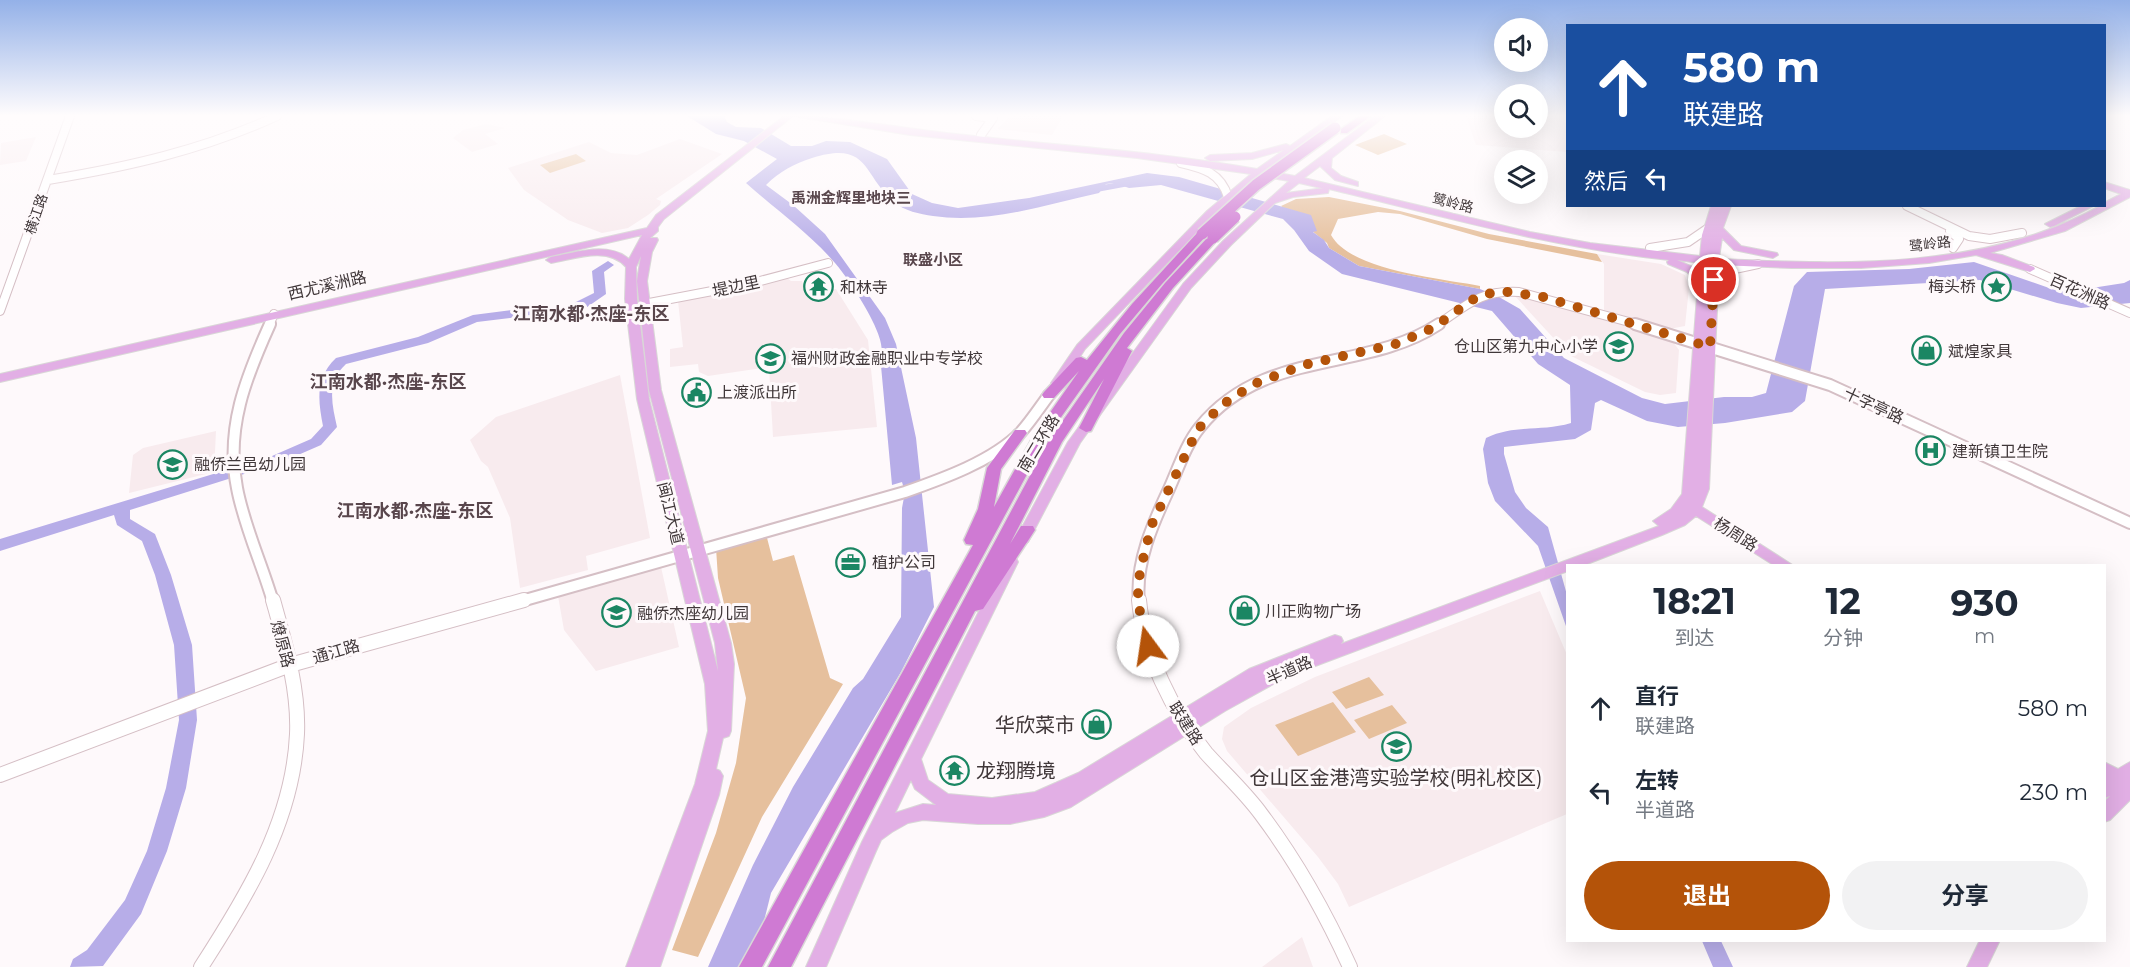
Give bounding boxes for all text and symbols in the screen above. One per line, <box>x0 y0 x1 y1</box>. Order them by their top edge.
map controls <box>1494 18 1548 204</box>
button: sound <box>1494 18 1548 72</box>
text: 580 m <box>1683 41 1820 93</box>
icon: ahead <box>1584 48 1662 126</box>
button: search <box>1494 84 1548 138</box>
text: 联建路 <box>1683 98 1764 131</box>
button: layers <box>1494 150 1548 204</box>
icon: left <box>1640 162 1673 195</box>
text: 然后 <box>1584 168 1628 195</box>
district label: 禹洲金辉里地块三 <box>791 188 911 207</box>
street label: 鹭岭路 <box>1430 189 1476 217</box>
street label: 横江路 <box>21 191 51 237</box>
street label: 鹭岭路 <box>1908 233 1952 255</box>
district label: 联盛小区 <box>903 250 963 269</box>
pin <box>1688 254 1739 305</box>
icon: arrive <box>1697 263 1730 296</box>
street label: 西尤溪洲路 <box>286 267 368 304</box>
place icon: 梅头桥 <box>1981 270 2013 302</box>
street label: 百花洲路 <box>2047 270 2113 313</box>
temple icon: 和林寺 <box>803 271 835 303</box>
street label: 堤边里 <box>711 272 762 301</box>
place label: 梅头桥 <box>1928 277 1976 296</box>
place label: 和林寺 <box>840 278 888 297</box>
district label: 江南水都·杰座-东区 <box>513 303 669 325</box>
school or university icon: 仓山区第九中心小学 <box>1603 330 1635 362</box>
shop icon: 斌煌家具 <box>1911 335 1943 367</box>
place label: 仓山区第九中心小学 <box>1454 337 1598 356</box>
school or university icon: 福州财政金融职业中专学校 <box>754 342 786 374</box>
place label: 斌煌家具 <box>1948 342 2012 361</box>
place label: 福州财政金融职业中专学校 <box>791 349 983 368</box>
district label: 江南水都·杰座-东区 <box>310 371 466 393</box>
public building icon: 上渡派出所 <box>680 376 712 408</box>
place label: 上渡派出所 <box>717 383 797 402</box>
street label: 十字亭路 <box>1841 383 1907 428</box>
street label: 南二环路 <box>1014 411 1063 476</box>
hospital icon: 建新镇卫生院 <box>1915 435 1947 467</box>
place label: 建新镇卫生院 <box>1952 442 2048 461</box>
school or university icon: 融侨兰邑幼儿园 <box>157 448 189 480</box>
place label: 融侨兰邑幼儿园 <box>194 455 306 474</box>
street label: 闽江大道 <box>654 480 687 546</box>
district label: 江南水都·杰座-东区 <box>337 500 493 522</box>
street label: 杨周路 <box>1710 514 1761 555</box>
office icon: 植护公司 <box>835 546 867 578</box>
place label: 植护公司 <box>872 553 936 572</box>
text: 18:21 <box>1653 579 1736 623</box>
text: 12 <box>1825 579 1861 623</box>
text: 930 <box>1950 581 2019 625</box>
shop icon: 川正购物广场 <box>1228 595 1260 627</box>
school or university icon: 融侨杰座幼儿园 <box>600 597 632 629</box>
place label: 川正购物广场 <box>1265 602 1361 621</box>
place label: 融侨杰座幼儿园 <box>637 604 749 623</box>
position arrow <box>1116 614 1180 678</box>
street label: 燎原路 <box>267 618 298 670</box>
text: m <box>1974 624 1995 648</box>
text: 到达 <box>1675 626 1715 650</box>
text: 分钟 <box>1823 626 1863 650</box>
street label: 通江路 <box>310 636 362 667</box>
street label: 半道路 <box>1263 652 1315 689</box>
text: 直行 <box>1635 683 1679 710</box>
icon: ahead <box>1584 692 1617 725</box>
text: 580 m <box>2018 695 2088 722</box>
street label: 联建路 <box>1165 698 1207 749</box>
shop icon: 华欣菜市 <box>1080 709 1112 741</box>
place label: 华欣菜市 <box>995 713 1075 737</box>
text: 联建路 <box>1635 714 1695 738</box>
school or university icon: 仓山区金港湾实验学校(明礼校区) <box>1380 731 1412 763</box>
temple icon: 龙翔腾境 <box>939 755 971 787</box>
place label: 龙翔腾境 <box>976 759 1056 783</box>
place label: 仓山区金港湾实验学校(明礼校区) <box>1249 766 1543 790</box>
text: 左转 <box>1635 767 1679 794</box>
icon: left <box>1584 776 1617 809</box>
text: 230 m <box>2019 779 2088 806</box>
text: 半道路 <box>1635 798 1695 822</box>
button: 退出 <box>1584 861 1830 930</box>
button: 分享 <box>1842 861 2088 930</box>

